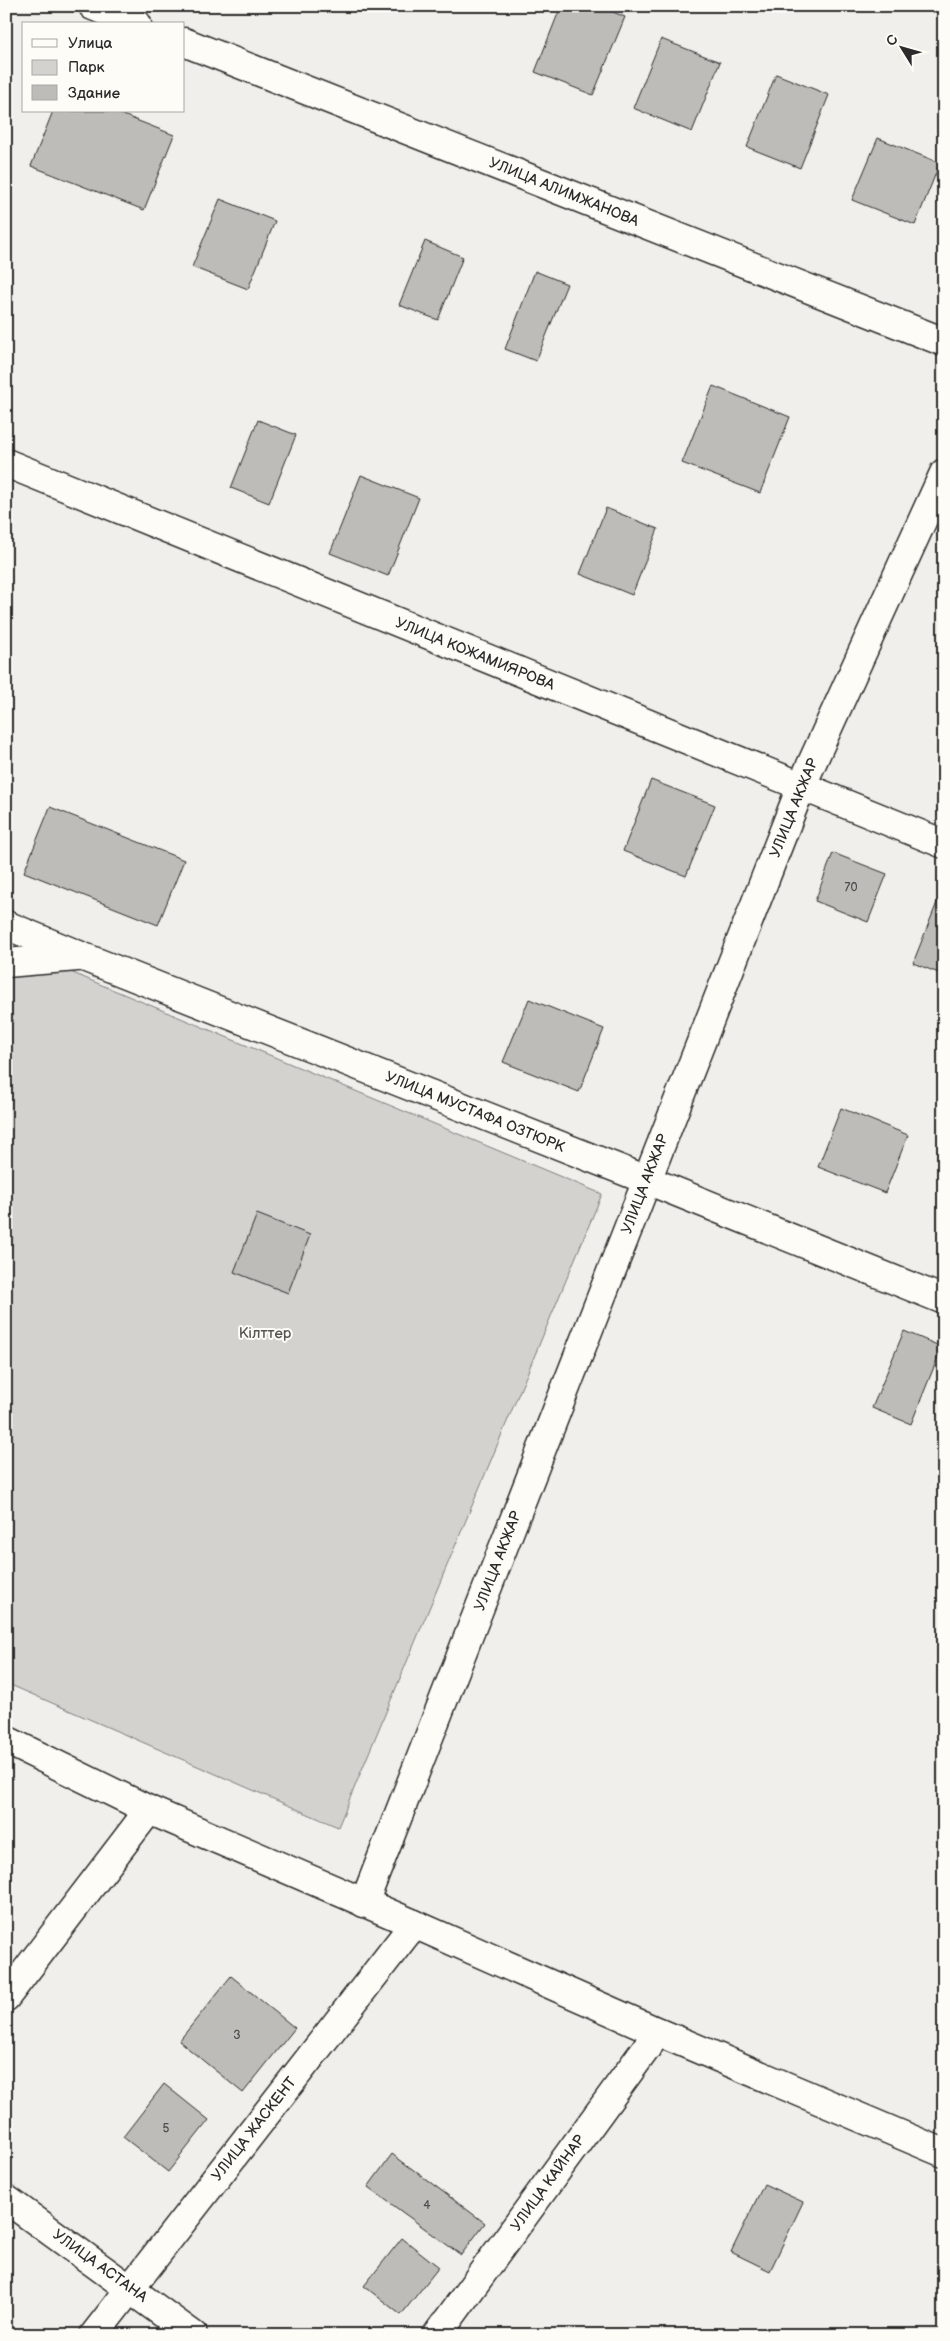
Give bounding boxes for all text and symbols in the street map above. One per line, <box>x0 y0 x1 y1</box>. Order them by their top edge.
legend <box>22 22 185 112</box>
north arrow <box>878 22 928 72</box>
text: С <box>882 31 902 49</box>
text: Улица <box>68 34 113 53</box>
text: Парк <box>68 58 105 77</box>
text: Здание <box>68 84 120 103</box>
street label: УЛИЦА АЛИМЖАНОВА <box>486 153 643 231</box>
street label: УЛИЦА КОЖАМИЯРОВА <box>393 613 558 695</box>
street label: УЛИЦА АКЖАР <box>765 755 823 860</box>
house number: 70 <box>845 880 857 895</box>
street label: УЛИЦА МУСТАФА ОЗТЮРК <box>382 1067 568 1157</box>
street label: УЛИЦА АКЖАР <box>617 1131 673 1237</box>
park label: Кілттер <box>239 1324 292 1343</box>
street label: УЛИЦА АКЖАР <box>470 1508 526 1614</box>
house number: 3 <box>233 2028 241 2043</box>
street label: УЛИЦА ЖАСКЕНТ <box>207 2073 301 2185</box>
house number: 5 <box>163 2121 170 2136</box>
street label: УЛИЦА КАЙНАР <box>507 2131 590 2235</box>
house number: 4 <box>423 2198 431 2213</box>
street label: УЛИЦА АСТАНА <box>49 2225 152 2307</box>

